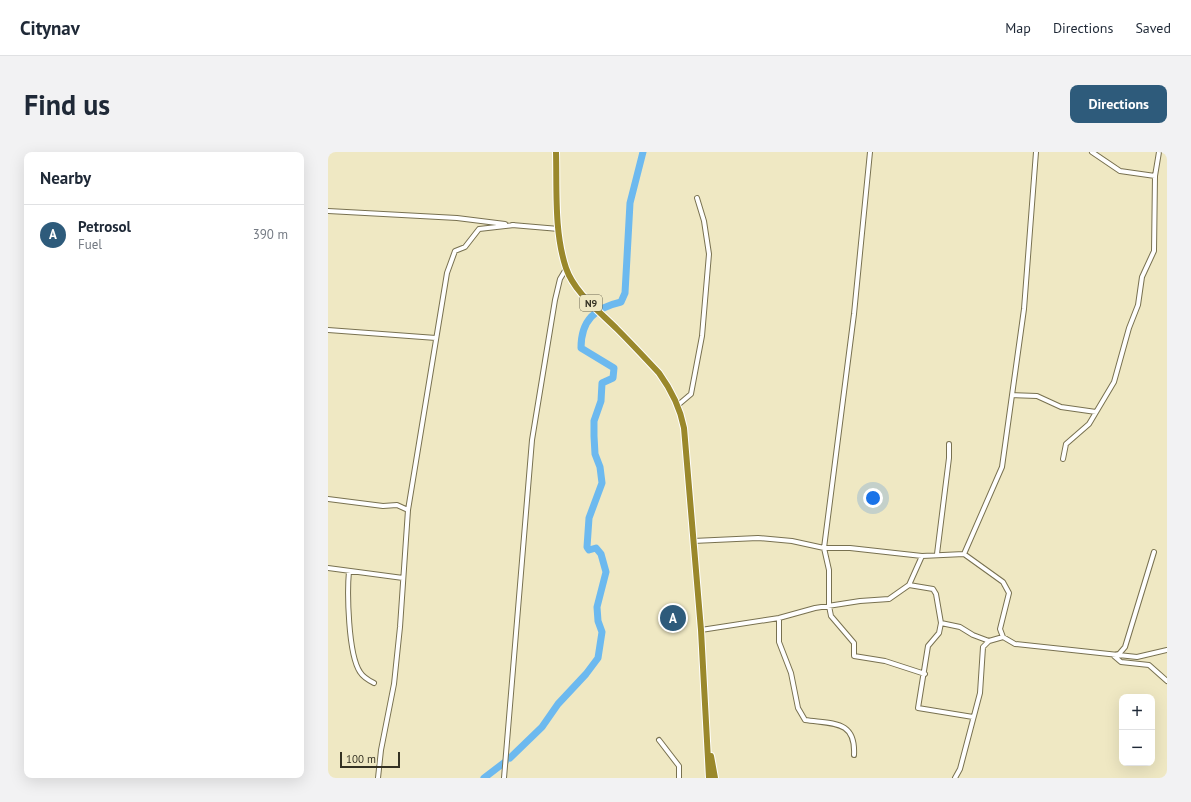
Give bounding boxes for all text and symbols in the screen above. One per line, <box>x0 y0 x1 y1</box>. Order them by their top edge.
text: Citynav <box>20 16 80 40</box>
text: Map <box>1005 19 1031 37</box>
text: Directions <box>1053 19 1113 37</box>
text: Saved <box>1135 19 1171 37</box>
button: Directions <box>1070 85 1167 123</box>
text: Find us <box>24 86 110 123</box>
text: Nearby <box>40 167 91 189</box>
text: Petrosol <box>78 217 131 236</box>
text: A <box>49 226 57 243</box>
text: 390 m <box>253 226 288 243</box>
text: Fuel <box>78 236 102 253</box>
road number: N9 <box>580 295 602 311</box>
your location <box>863 488 883 508</box>
pin: A <box>660 603 686 633</box>
map controls <box>1119 694 1155 766</box>
button: + <box>1119 694 1155 730</box>
button: − <box>1119 730 1155 766</box>
scale bar <box>340 750 400 769</box>
text: 100 m <box>346 752 376 766</box>

